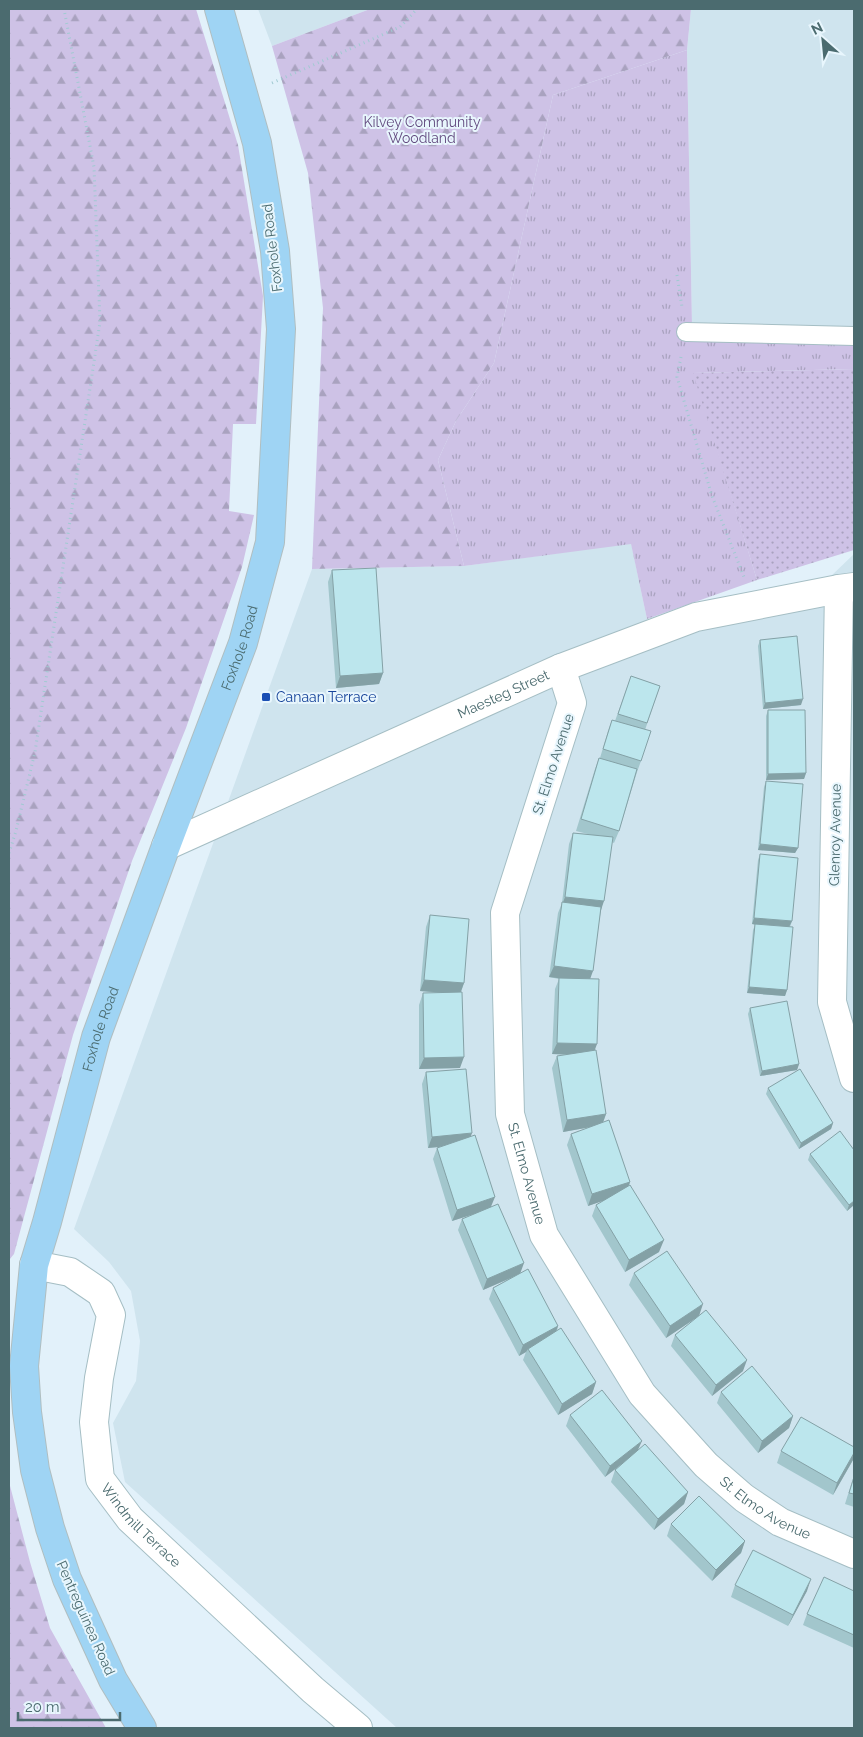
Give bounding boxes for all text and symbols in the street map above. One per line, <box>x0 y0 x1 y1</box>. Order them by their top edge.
north arrow <box>798 15 848 65</box>
text: N <box>809 19 825 38</box>
park label: Kilvey Community Woodland <box>363 114 481 146</box>
street label: Foxhole Road <box>259 203 285 293</box>
street label: Foxhole Road <box>218 604 261 693</box>
street label: Maesteg Street <box>455 666 552 722</box>
place label: Canaan Terrace <box>276 689 376 705</box>
marker: Canaan Terrace <box>260 691 272 703</box>
street label: St. Elmo Avenue <box>529 712 577 816</box>
street label: Glenroy Avenue <box>826 784 844 886</box>
street label: Foxhole Road <box>79 984 122 1073</box>
street label: St. Elmo Avenue <box>505 1121 549 1226</box>
street label: St. Elmo Avenue <box>717 1473 813 1542</box>
street label: Windmill Terrace <box>98 1480 184 1570</box>
street label: Pentreguinea Road <box>54 1558 118 1678</box>
scale bar <box>18 1690 120 1722</box>
text: 20 m <box>25 1698 60 1716</box>

